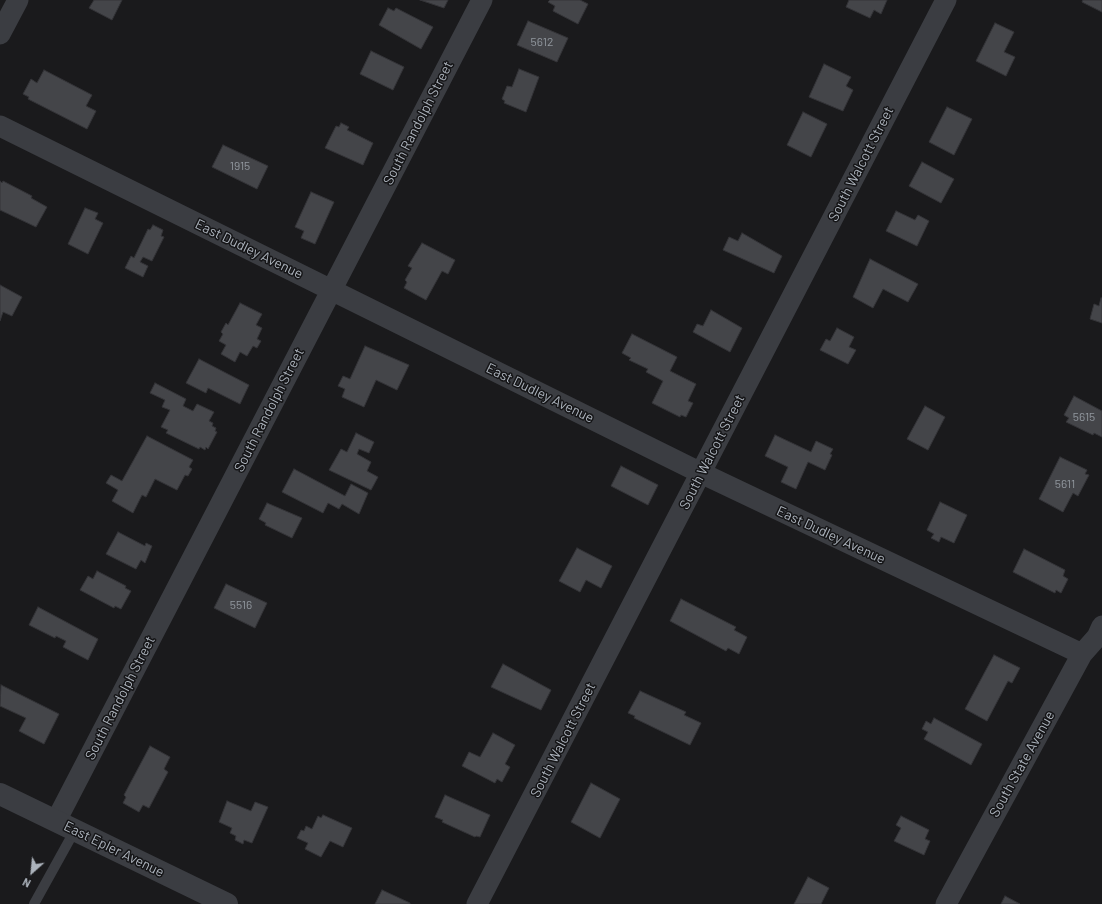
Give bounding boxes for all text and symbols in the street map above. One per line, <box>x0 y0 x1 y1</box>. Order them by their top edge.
house number: 5612 <box>531 35 553 49</box>
street label: South Randolph Street <box>379 58 457 188</box>
street label: South Walcott Street <box>825 104 897 224</box>
house number: 1915 <box>230 159 250 173</box>
street label: East Dudley Avenue <box>192 216 306 282</box>
street label: South Randolph Street <box>230 345 308 475</box>
street label: East Dudley Avenue <box>483 360 597 426</box>
street label: South Walcott Street <box>676 392 748 512</box>
house number: 5615 <box>1073 410 1095 424</box>
house number: 5611 <box>1055 477 1075 491</box>
street label: East Dudley Avenue <box>774 502 888 568</box>
house number: 5516 <box>230 598 252 612</box>
street label: South Randolph Street <box>81 633 159 763</box>
street label: South Walcott Street <box>527 680 599 800</box>
street label: South State Avenue <box>986 708 1058 820</box>
street label: East Epler Avenue <box>61 817 167 881</box>
north arrow <box>12 852 52 892</box>
text: N <box>20 876 33 891</box>

